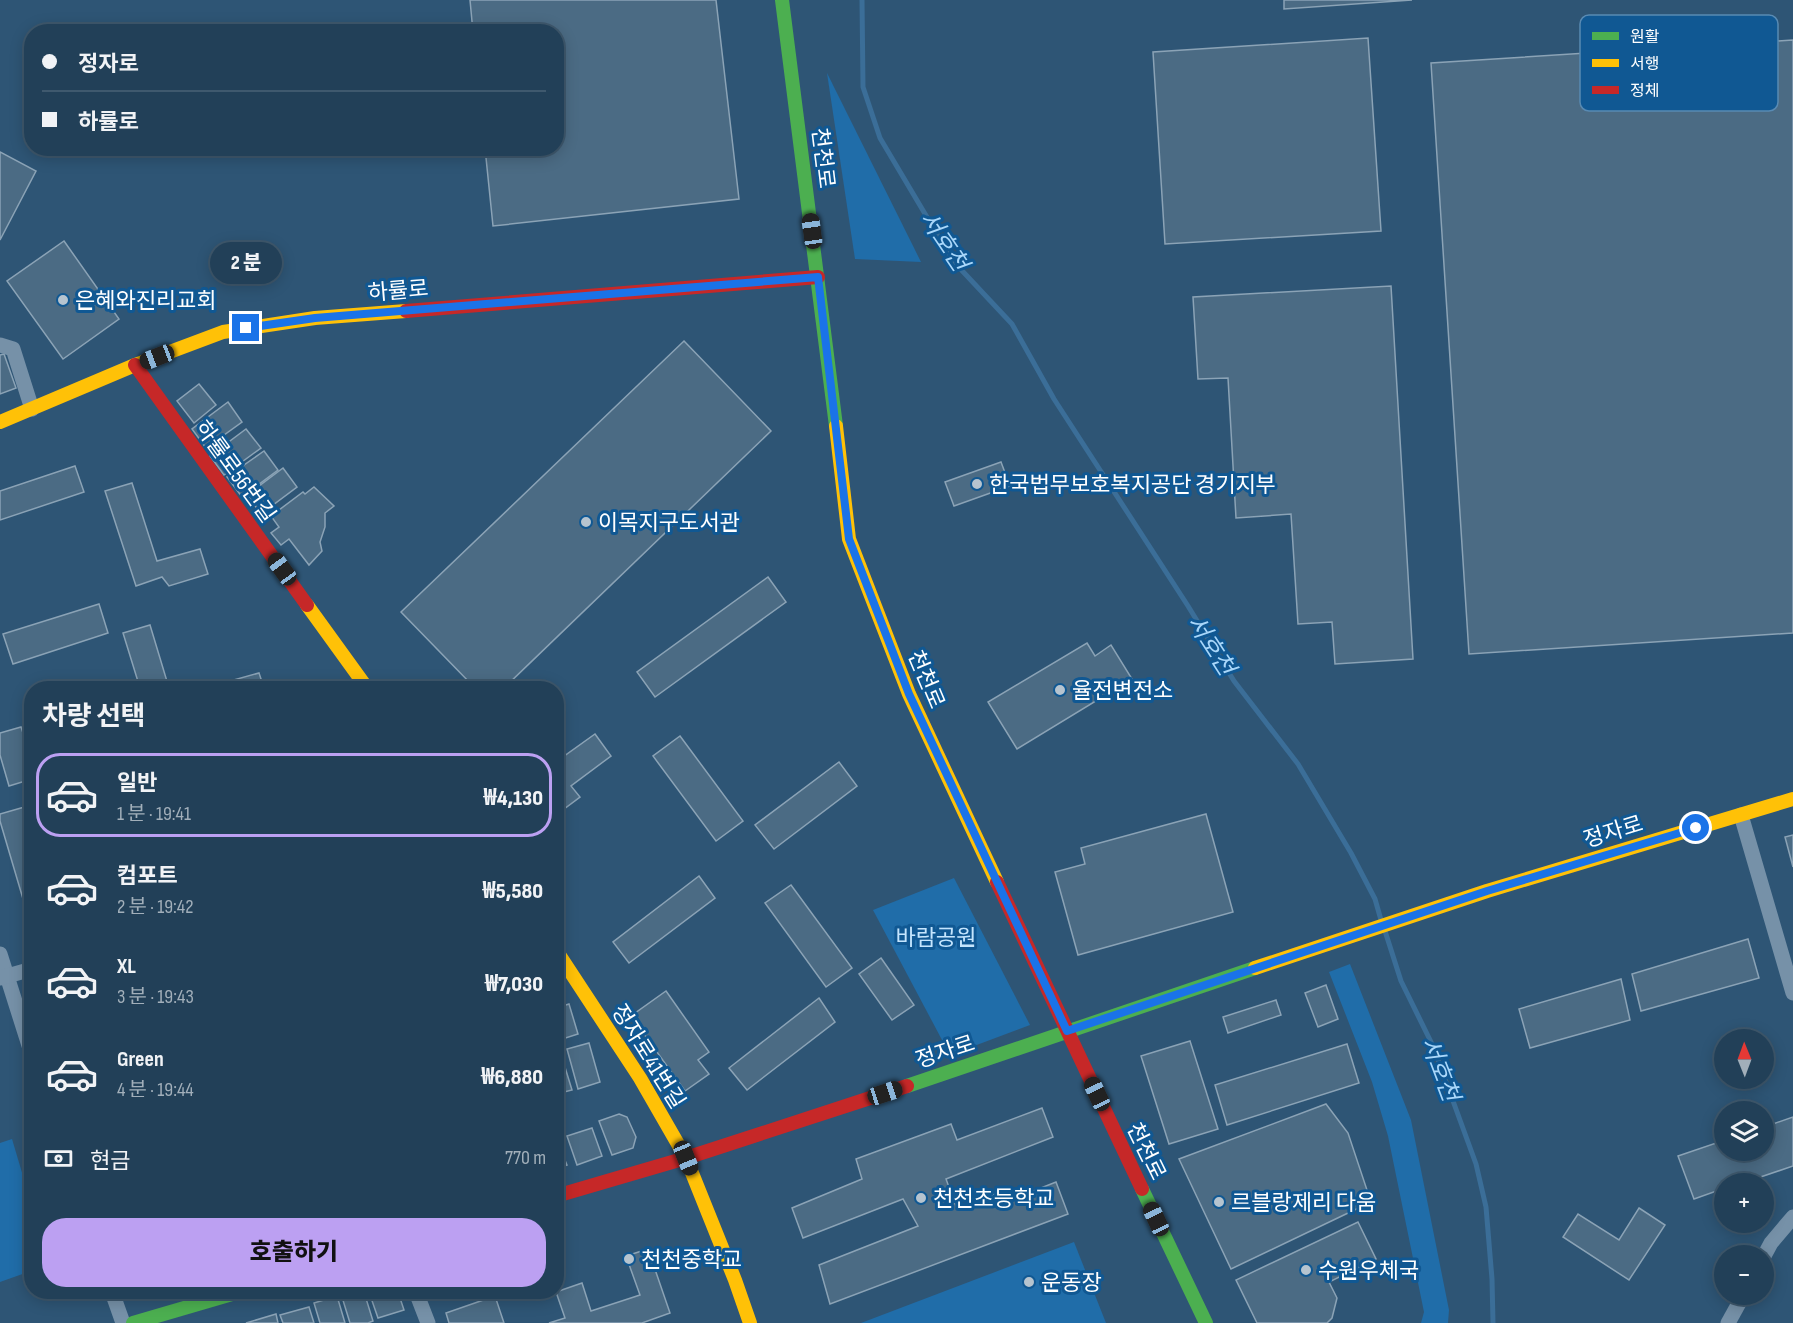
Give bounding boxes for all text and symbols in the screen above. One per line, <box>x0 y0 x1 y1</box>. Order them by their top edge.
legend <box>1580 15 1778 111</box>
text: 원활 <box>1630 28 1660 47</box>
text: 정자로 <box>78 51 139 78</box>
text: 서행 <box>1630 55 1659 74</box>
text: 정체 <box>1630 82 1659 101</box>
text: 하률로 <box>78 109 139 136</box>
street label: 천천로 <box>805 126 840 190</box>
water label: 서호천 <box>913 206 976 279</box>
car <box>801 212 823 250</box>
callout: 2 분 <box>210 241 282 283</box>
text: 2 분 <box>231 251 261 275</box>
street label: 하률로 <box>367 275 430 308</box>
place label: 은혜와진리교회 <box>75 288 217 315</box>
marker: 은혜와진리교회 <box>56 293 70 307</box>
route end <box>232 314 259 341</box>
car <box>137 342 177 372</box>
street label: 하률로56번길 <box>189 416 281 528</box>
place label: 한국법무보호복지공단 경기지부 <box>989 472 1276 499</box>
marker: 한국법무보호복지공단 경기지부 <box>970 477 984 491</box>
place label: 이목지구도서관 <box>598 510 740 537</box>
marker: 이목지구도서관 <box>579 515 593 529</box>
car <box>264 549 300 589</box>
water label: 서호천 <box>1180 610 1242 683</box>
street label: 천천로 <box>901 646 950 713</box>
place label: 율전변전소 <box>1072 678 1173 705</box>
marker: 율전변전소 <box>1053 683 1067 697</box>
text: 차량 선택 <box>42 701 146 733</box>
icon: car <box>45 768 99 822</box>
text: 일반 <box>117 770 157 797</box>
text: ₩4,130 <box>484 785 543 812</box>
text: 1 분 · 19:41 <box>117 802 191 826</box>
street label: 정자로 <box>1580 811 1646 854</box>
route start <box>1682 814 1709 841</box>
icon: car <box>45 861 99 915</box>
text: 컴포트 <box>117 863 178 890</box>
text: ₩5,580 <box>483 878 543 905</box>
text: 2 분 · 19:42 <box>117 895 194 919</box>
park label: 바람공원 <box>896 925 976 952</box>
text: XL <box>117 953 136 980</box>
icon: car <box>45 954 99 1008</box>
text: ₩7,030 <box>485 971 543 998</box>
text: 3 분 · 19:43 <box>117 985 194 1009</box>
street label: 정자로41번길 <box>605 1000 690 1114</box>
north arrow <box>1714 1029 1774 1089</box>
map controls <box>1714 1029 1774 1305</box>
street label: 정자로 <box>912 1030 979 1075</box>
water label: 서호천 <box>1414 1033 1466 1108</box>
text: Green <box>117 1046 164 1073</box>
icon: car <box>45 1047 99 1101</box>
text: ₩6,880 <box>481 1064 543 1091</box>
car <box>1081 1074 1113 1114</box>
text: 4 분 · 19:44 <box>117 1078 194 1102</box>
car <box>865 1079 905 1107</box>
button: layers <box>1714 1101 1774 1161</box>
street label: 천천로 <box>1120 1118 1171 1185</box>
car <box>671 1138 701 1178</box>
icon: cash <box>42 1142 75 1175</box>
text: 770 m <box>505 1146 546 1170</box>
text: 현금 <box>90 1148 130 1175</box>
button: + <box>1714 1173 1774 1233</box>
place label: 천천초등학교 <box>933 1186 1054 1213</box>
place label: 르블랑제리 다움 <box>1231 1190 1376 1217</box>
marker: 천천초등학교 <box>914 1191 928 1205</box>
marker: 르블랑제리 다움 <box>1212 1195 1226 1209</box>
car <box>1140 1199 1172 1239</box>
button: 호출하기 <box>42 1218 546 1287</box>
button: − <box>1714 1245 1774 1305</box>
place label: 천천중학교 <box>641 1247 742 1274</box>
marker: 천천중학교 <box>622 1252 636 1266</box>
place label: 수원우체국 <box>1318 1258 1419 1285</box>
marker: 수원우체국 <box>1299 1263 1313 1277</box>
place label: 운동장 <box>1041 1270 1102 1297</box>
marker: 운동장 <box>1022 1275 1036 1289</box>

